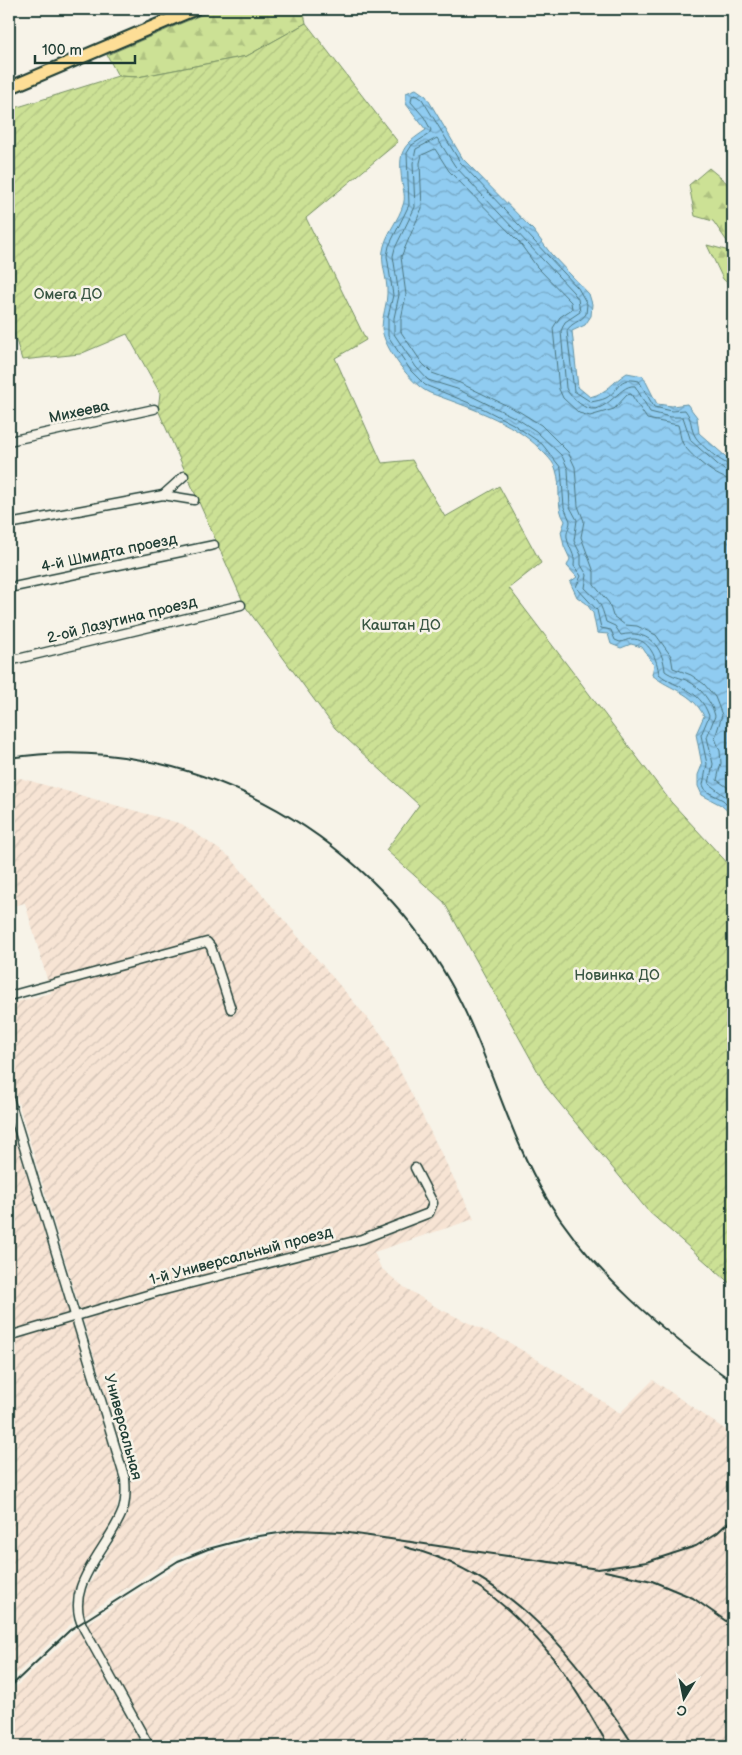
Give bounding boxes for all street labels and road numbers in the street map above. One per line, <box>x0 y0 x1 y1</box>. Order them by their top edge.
street label: Михеева <box>47 396 111 428</box>
street label: 4-й Шмидта проезд <box>39 529 179 577</box>
street label: 2-ой Лазутина проезд <box>45 592 199 648</box>
street label: 1-й Универсальный проезд <box>147 1222 335 1290</box>
street label: Универсальная <box>100 1372 146 1482</box>

